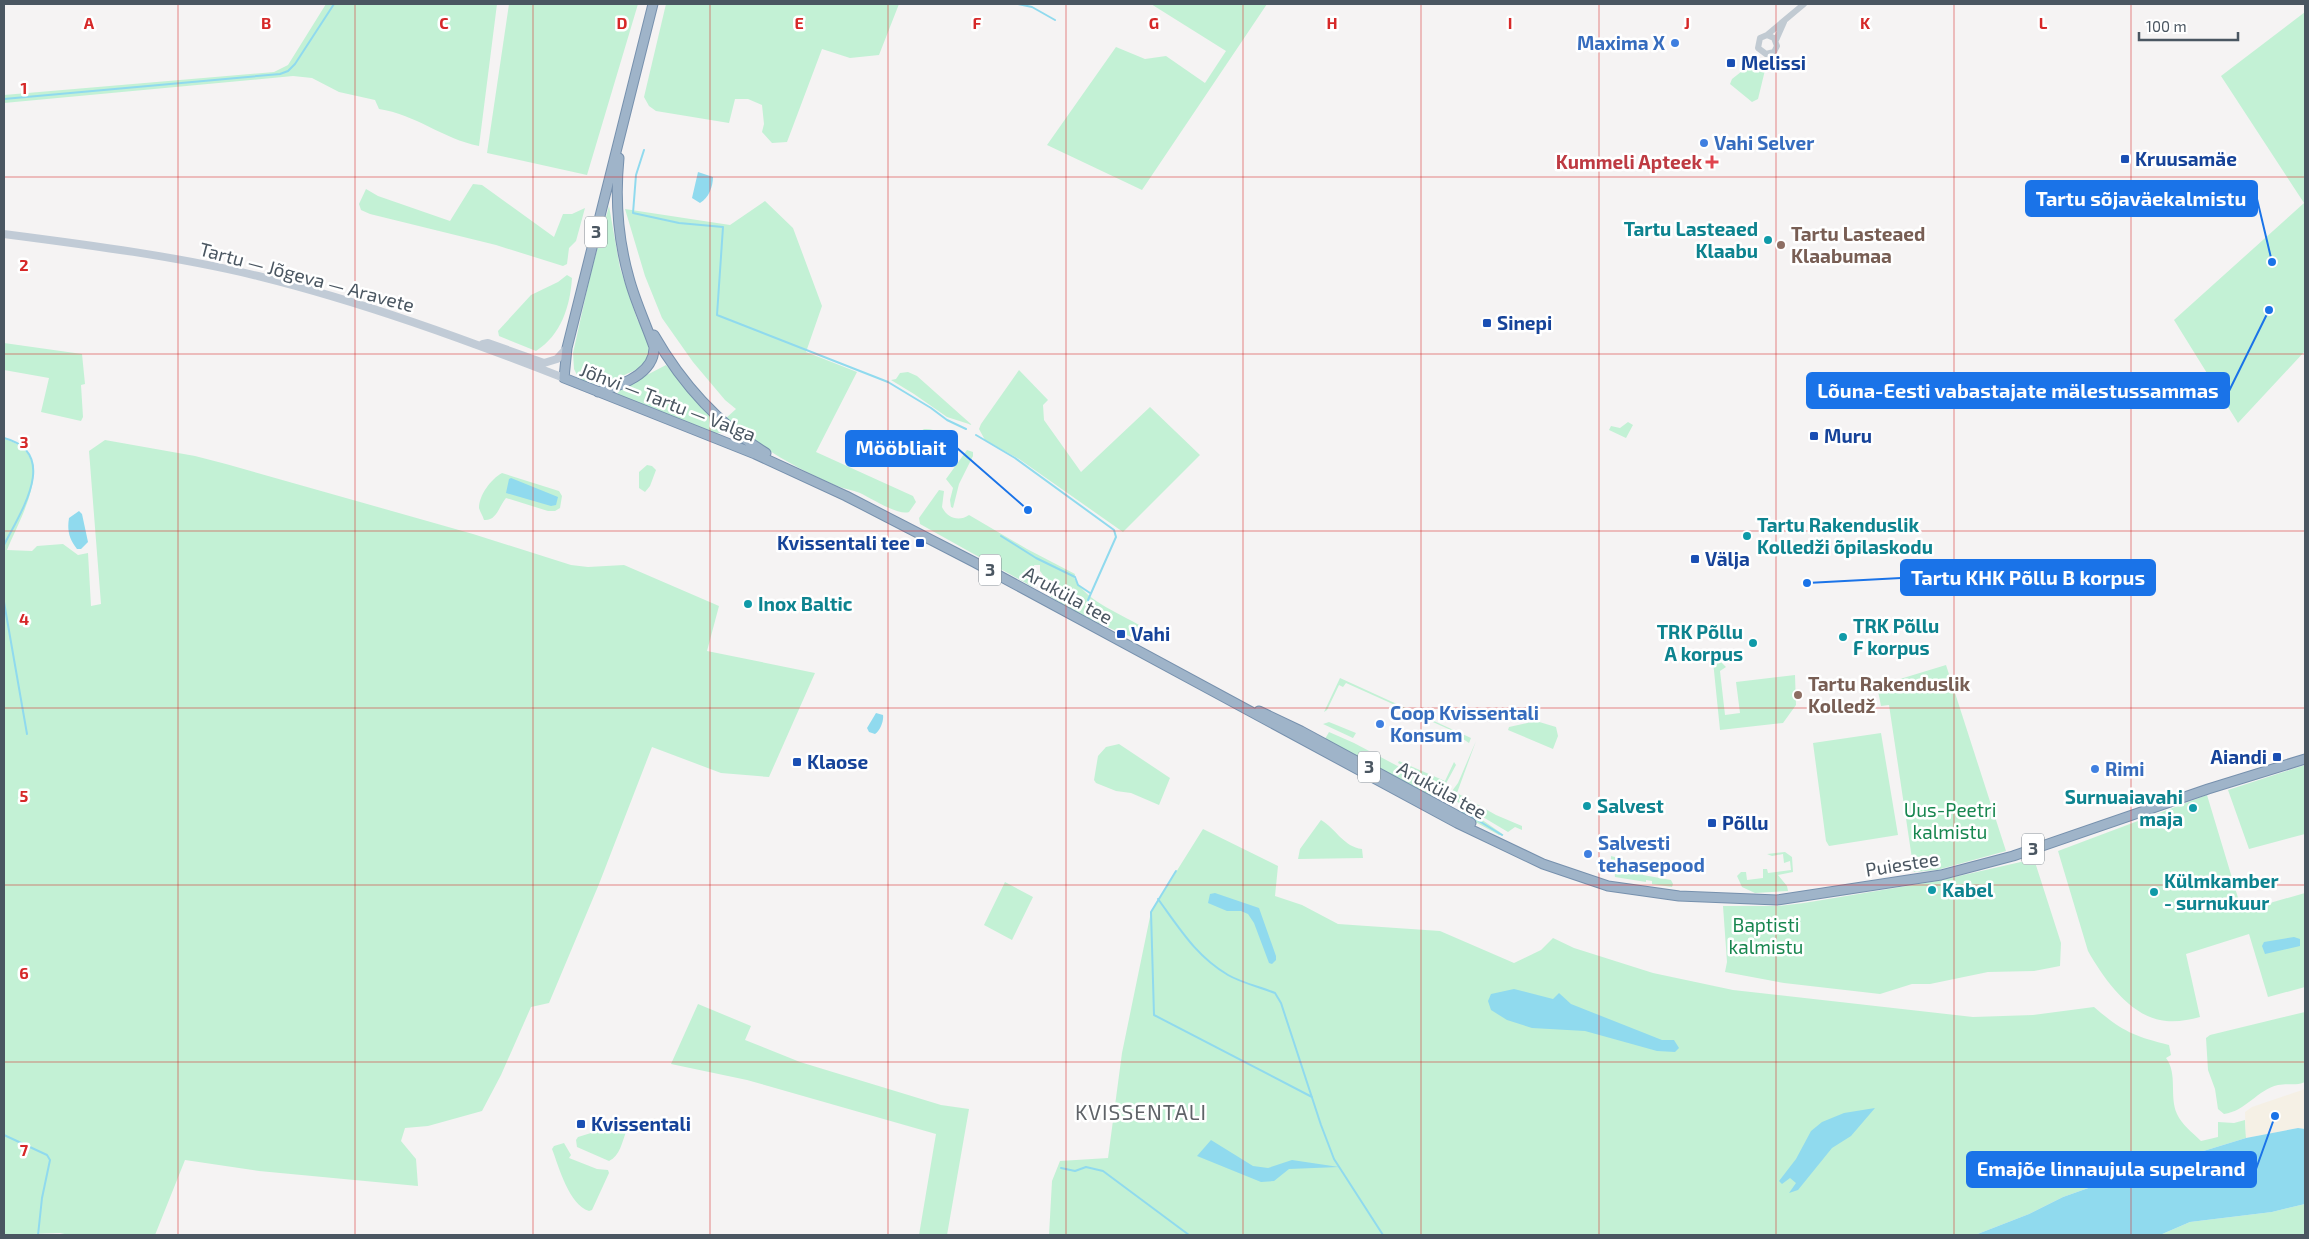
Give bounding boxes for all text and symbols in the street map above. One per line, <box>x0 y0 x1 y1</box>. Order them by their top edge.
scale bar <box>2139 10 2238 42</box>
text: A <box>84 13 95 32</box>
text: B <box>261 13 271 32</box>
text: C <box>439 13 449 32</box>
text: D <box>617 13 628 32</box>
text: E <box>794 13 804 32</box>
text: F <box>973 13 982 32</box>
text: G <box>1149 13 1159 32</box>
text: H <box>1326 13 1338 32</box>
text: I <box>1508 13 1512 32</box>
text: J <box>1684 13 1690 32</box>
text: K <box>1860 13 1871 32</box>
text: L <box>2039 13 2048 32</box>
text: 100 m <box>2146 17 2187 35</box>
place label: Maxima X <box>1577 31 1666 54</box>
marker: Maxima X <box>1669 37 1681 49</box>
place label: Melissi <box>1741 51 1806 74</box>
marker: Melissi <box>1725 57 1737 69</box>
text: 1 <box>21 78 27 97</box>
place label: Vahi Selver <box>1714 131 1814 154</box>
marker: Vahi Selver <box>1698 137 1710 149</box>
place label: Kruusamäe <box>2135 147 2237 170</box>
place label: Kummeli Apteek <box>1556 150 1702 173</box>
marker: Kruusamäe <box>2119 153 2131 165</box>
marker: Kummeli Apteek <box>1706 156 1718 168</box>
callout: Tartu sõjaväekalmistu <box>2026 181 2257 216</box>
text: Tartu sõjaväekalmistu <box>2036 186 2246 210</box>
road number: 3 <box>585 216 607 248</box>
place label: Tartu Lasteaed Klaabu <box>1624 217 1758 262</box>
place label: Tartu Lasteaed Klaabumaa <box>1791 222 1925 267</box>
marker: Tartu Lasteaed Klaabu <box>1762 234 1774 246</box>
street label: Tartu — Jõgeva — Aravete <box>197 237 417 316</box>
marker: Tartu Lasteaed Klaabumaa <box>1775 239 1787 251</box>
text: 2 <box>19 255 29 274</box>
place label: Sinepi <box>1497 311 1552 334</box>
marker: Sinepi <box>1481 317 1493 329</box>
street label: Jõhvi — Tartu — Valga <box>577 357 759 446</box>
callout: Lõuna-Eesti vabastajate mälestussammas <box>1807 373 2229 408</box>
text: Lõuna-Eesti vabastajate mälestussammas <box>1817 378 2219 402</box>
place label: Muru <box>1824 424 1872 447</box>
marker: Muru <box>1808 430 1820 442</box>
callout: Mööbliait <box>846 431 957 466</box>
text: 3 <box>19 432 29 451</box>
text: Mööbliait <box>856 435 946 459</box>
place label: Tartu Rakenduslik Kolledži õpilaskodu <box>1757 513 1933 558</box>
marker: Tartu Rakenduslik Kolledži õpilaskodu <box>1741 530 1753 542</box>
place label: Kvissentali tee <box>777 531 910 554</box>
marker: Kvissentali tee <box>914 537 926 549</box>
place label: Välja <box>1705 547 1750 570</box>
marker: Välja <box>1689 553 1701 565</box>
road number: 3 <box>979 554 1001 586</box>
callout: Tartu KHK Põllu B korpus <box>1901 560 2155 595</box>
street label: Aruküla tee <box>1020 561 1117 628</box>
text: Tartu KHK Põllu B korpus <box>1911 565 2145 589</box>
place label: Inox Baltic <box>758 592 853 615</box>
marker: Inox Baltic <box>742 598 754 610</box>
text: 4 <box>19 609 29 628</box>
place label: TRK Põllu F korpus <box>1853 614 1939 659</box>
place label: TRK Põllu A korpus <box>1657 620 1743 665</box>
place label: Vahi <box>1131 622 1170 645</box>
marker: Vahi <box>1115 628 1127 640</box>
marker: TRK Põllu F korpus <box>1837 631 1849 643</box>
marker: TRK Põllu A korpus <box>1747 637 1759 649</box>
place label: Tartu Rakenduslik Kolledž <box>1808 672 1971 717</box>
marker: Tartu Rakenduslik Kolledž <box>1792 689 1804 701</box>
place label: Coop Kvissentali Konsum <box>1390 701 1539 746</box>
marker: Coop Kvissentali Konsum <box>1374 718 1386 730</box>
place label: Aiandi <box>2211 745 2267 768</box>
place label: Klaose <box>807 750 868 773</box>
marker: Aiandi <box>2271 751 2283 763</box>
road number: 3 <box>1358 752 1380 782</box>
marker: Klaose <box>791 756 803 768</box>
street label: Aruküla tee <box>1394 756 1491 823</box>
place label: Rimi <box>2105 757 2145 780</box>
marker: Rimi <box>2089 763 2101 775</box>
place label: Surnuaiavahi maja <box>2065 785 2183 830</box>
text: 5 <box>20 786 29 805</box>
place label: Salvest <box>1597 794 1664 817</box>
park label: Uus-Peetri kalmistu <box>1904 798 1996 843</box>
marker: Salvest <box>1581 800 1593 812</box>
marker: Surnuaiavahi maja <box>2187 802 2199 814</box>
place label: Põllu <box>1722 811 1769 834</box>
marker: Põllu <box>1706 817 1718 829</box>
place label: Salvesti tehasepood <box>1598 831 1705 876</box>
road number: 3 <box>2022 834 2044 864</box>
street label: Puiestee <box>1863 846 1940 881</box>
marker: Salvesti tehasepood <box>1582 848 1594 860</box>
place label: Külmkamber - surnukuur <box>2164 869 2279 914</box>
place label: Kabel <box>1942 878 1994 901</box>
marker: Kabel <box>1926 884 1938 896</box>
marker: Külmkamber - surnukuur <box>2148 886 2160 898</box>
park label: Baptisti kalmistu <box>1729 913 1803 958</box>
text: 6 <box>19 963 29 982</box>
district label: KVISSENTALI <box>1075 1099 1207 1124</box>
place label: Kvissentali <box>591 1112 691 1135</box>
marker: Kvissentali <box>575 1118 587 1130</box>
text: 7 <box>20 1140 29 1159</box>
callout: Emajõe linnaujula supelrand <box>1967 1152 2256 1187</box>
text: Emajõe linnaujula supelrand <box>1977 1156 2245 1180</box>

